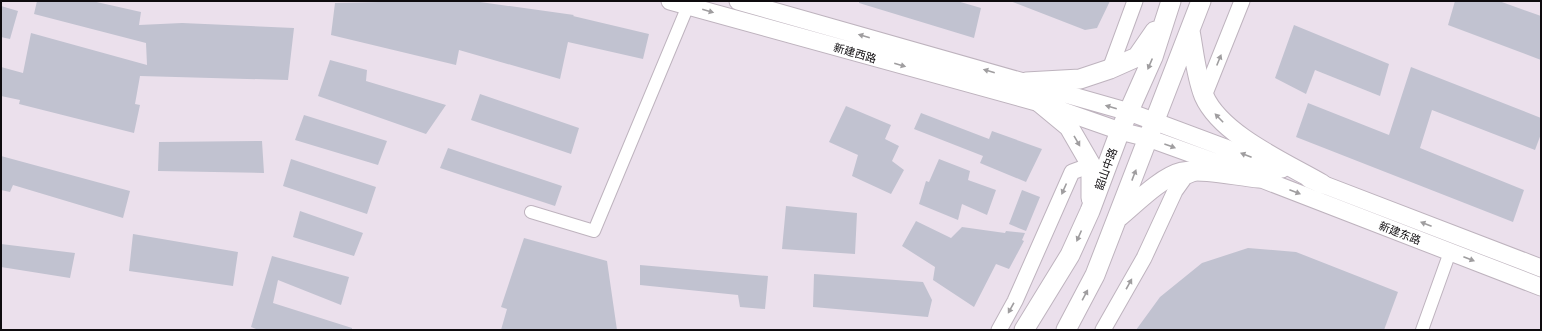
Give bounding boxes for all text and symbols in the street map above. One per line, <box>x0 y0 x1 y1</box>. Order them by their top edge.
one-way arrow <box>702 8 714 14</box>
one-way arrow <box>857 33 869 39</box>
street label: 新建西路 <box>832 41 878 65</box>
one-way arrow <box>1216 53 1222 65</box>
one-way arrow <box>1146 59 1152 71</box>
one-way arrow <box>895 62 907 68</box>
one-way arrow <box>982 68 994 74</box>
one-way arrow <box>1105 104 1117 110</box>
one-way arrow <box>1215 113 1224 123</box>
one-way arrow <box>1073 135 1080 147</box>
one-way arrow <box>1165 143 1177 149</box>
street label: 韶山中路 <box>1093 146 1119 192</box>
one-way arrow <box>1240 152 1252 158</box>
one-way arrow <box>1131 169 1137 181</box>
one-way arrow <box>1061 184 1067 196</box>
one-way arrow <box>1290 190 1302 196</box>
street label: 新建东路 <box>1377 220 1423 246</box>
one-way arrow <box>1420 220 1432 226</box>
one-way arrow <box>1076 231 1082 242</box>
one-way arrow <box>1463 257 1475 263</box>
one-way arrow <box>1126 278 1133 290</box>
one-way arrow <box>1081 290 1088 301</box>
one-way arrow <box>1008 302 1015 314</box>

